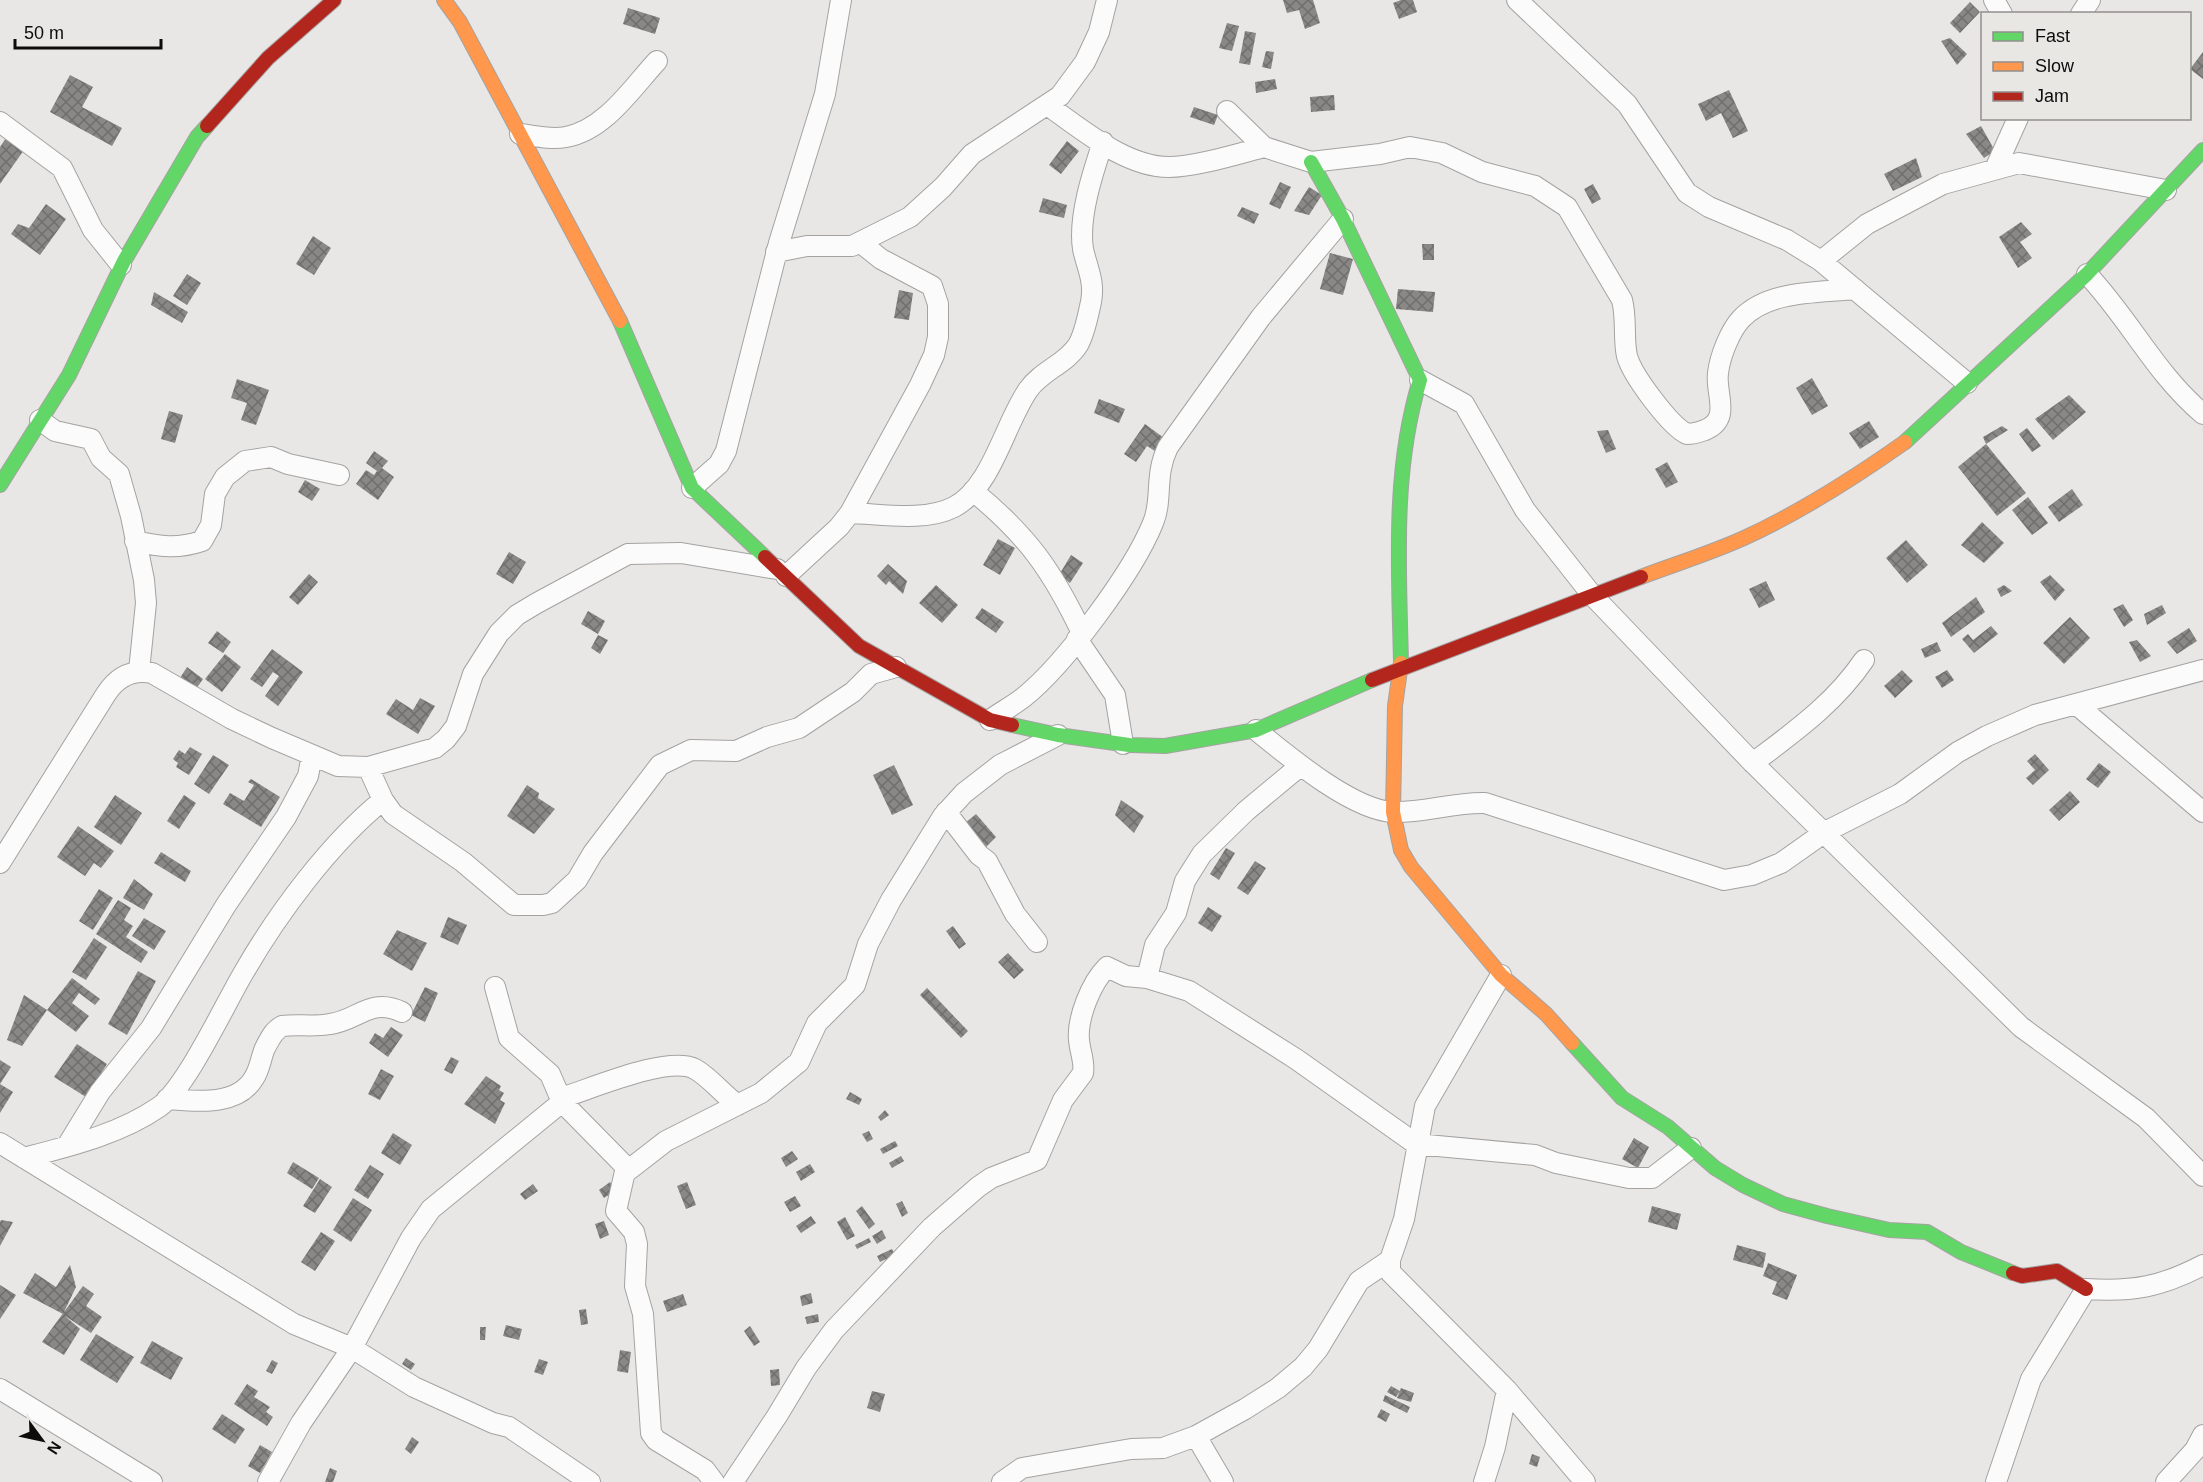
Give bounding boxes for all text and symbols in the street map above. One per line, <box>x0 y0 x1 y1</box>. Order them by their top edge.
scale bar <box>15 12 160 50</box>
legend <box>1981 12 2191 120</box>
text: 50 m <box>24 23 64 43</box>
text: Fast <box>2035 26 2070 46</box>
text: Slow <box>2035 56 2075 76</box>
text: Jam <box>2035 86 2069 106</box>
north arrow <box>12 1410 72 1470</box>
text: N <box>44 1438 64 1457</box>

